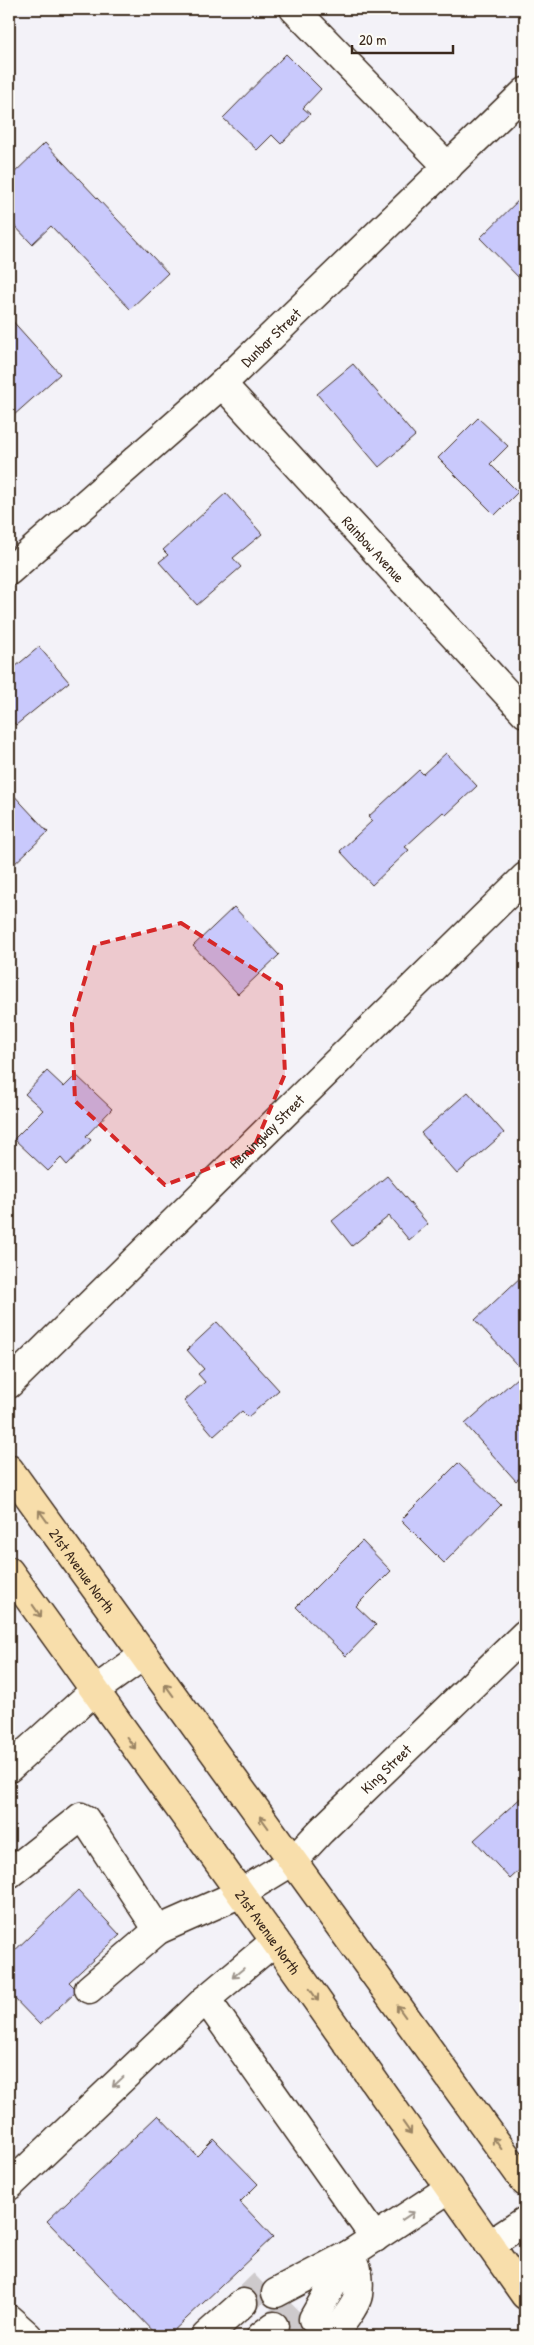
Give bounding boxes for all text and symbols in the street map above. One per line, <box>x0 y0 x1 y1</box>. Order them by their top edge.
scale bar <box>352 22 453 54</box>
text: 20 m <box>359 29 386 50</box>
street label: Dunbar Street <box>236 303 306 371</box>
street label: Rainbow Avenue <box>338 511 410 587</box>
street label: Hemingway Street <box>224 1089 309 1173</box>
one-way arrow <box>38 1509 48 1523</box>
street label: 21st Avenue North <box>45 1524 120 1617</box>
one-way arrow <box>32 1604 42 1618</box>
one-way arrow <box>164 1683 174 1697</box>
one-way arrow <box>126 1736 136 1750</box>
street label: King Street <box>356 1739 416 1798</box>
one-way arrow <box>259 1816 270 1829</box>
street label: 21st Avenue North <box>231 1885 306 1978</box>
one-way arrow <box>232 1967 245 1978</box>
one-way arrow <box>308 1988 319 2001</box>
one-way arrow <box>396 2005 407 2018</box>
one-way arrow <box>112 2076 125 2088</box>
one-way arrow <box>402 2121 412 2135</box>
one-way arrow <box>492 2136 502 2150</box>
one-way arrow <box>401 2211 415 2221</box>

